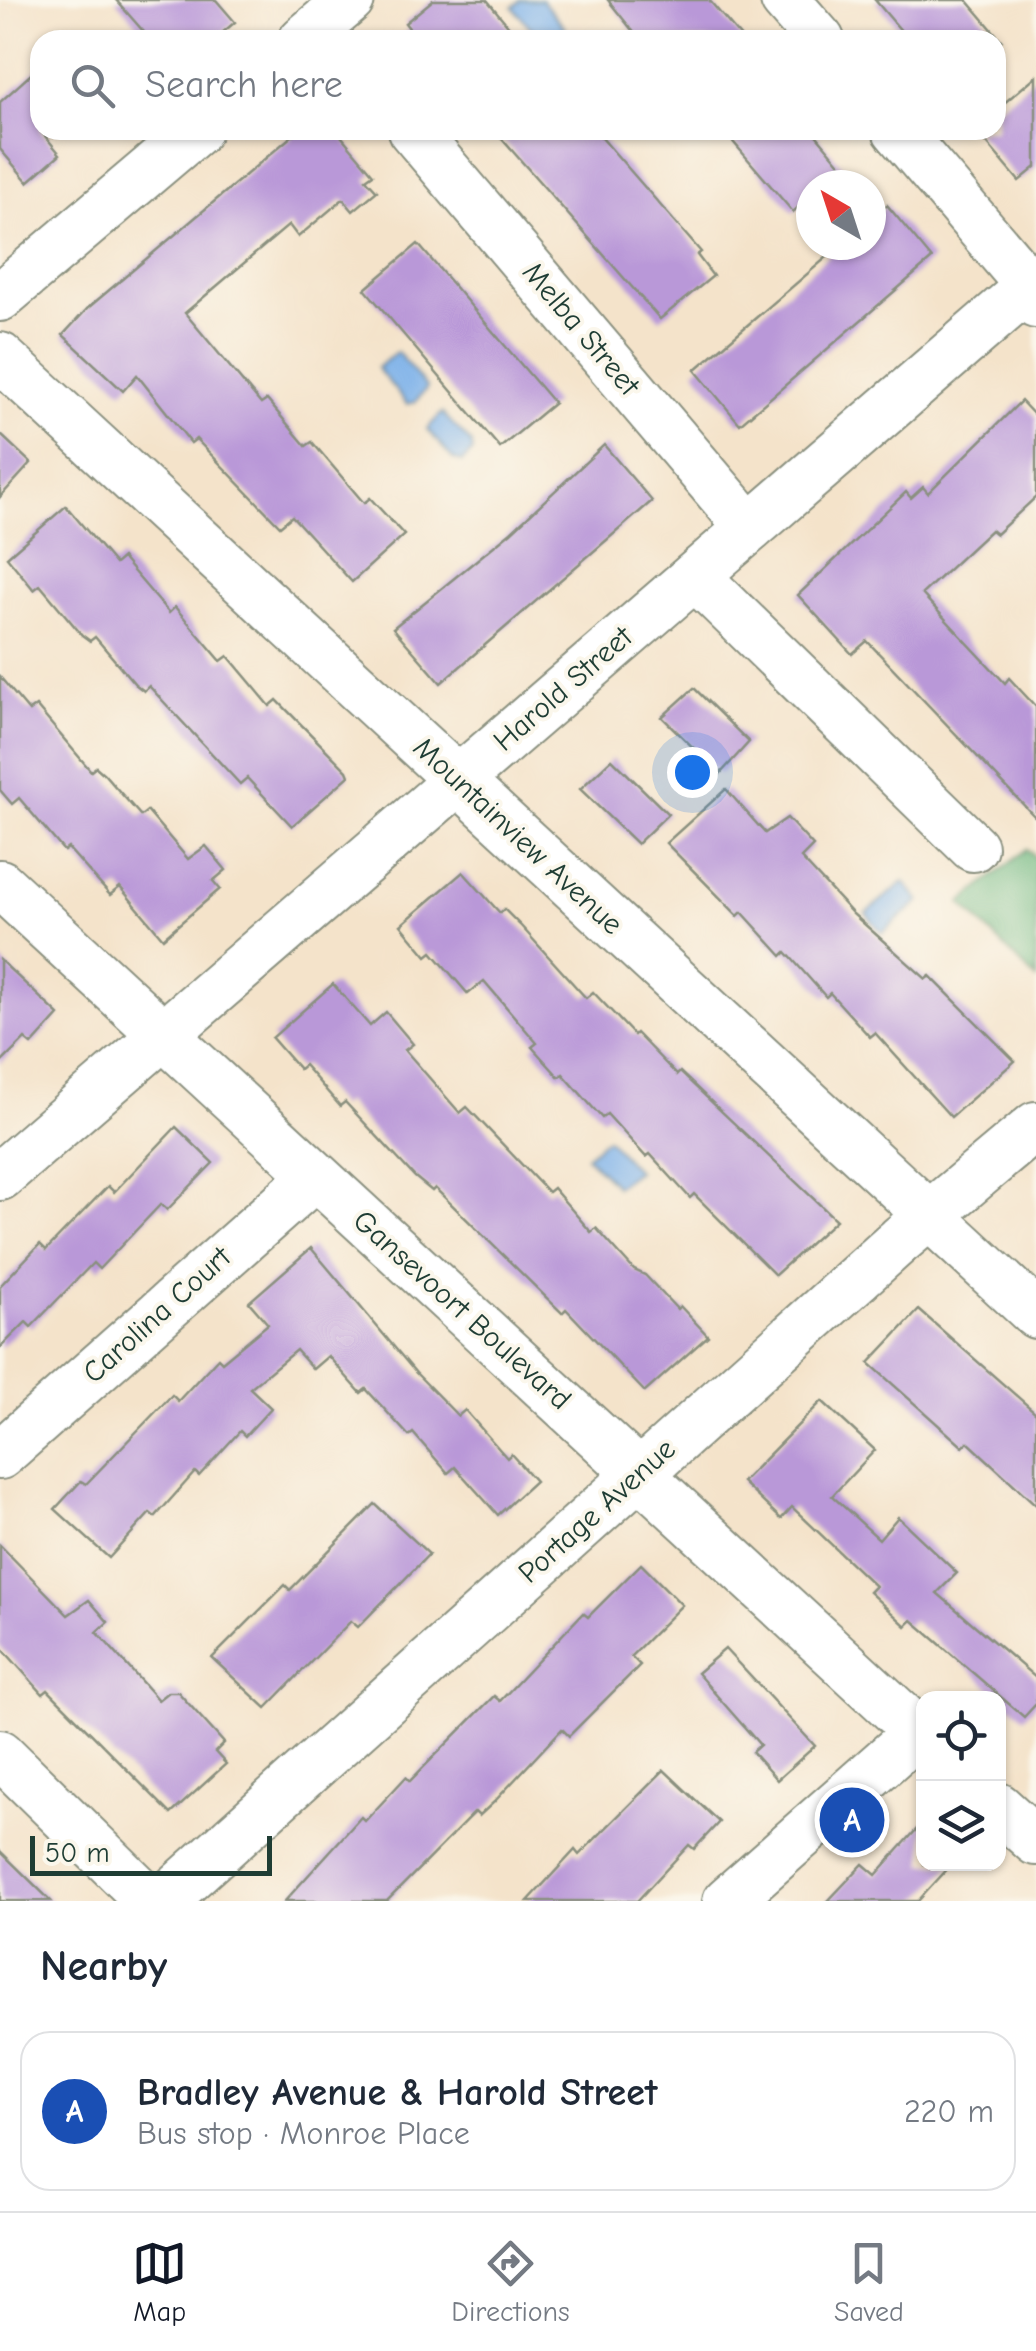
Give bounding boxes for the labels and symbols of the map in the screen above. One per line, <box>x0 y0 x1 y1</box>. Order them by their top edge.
north arrow <box>796 170 886 260</box>
street label: Melba Street <box>515 255 648 404</box>
street label: Harold Street <box>487 618 640 759</box>
street label: Mountainview Avenue <box>406 730 630 942</box>
your location <box>667 747 718 798</box>
street label: Gansevoort Boulevard <box>346 1203 578 1417</box>
street label: Carolina Court <box>76 1239 239 1390</box>
street label: Portage Avenue <box>511 1431 683 1591</box>
pin: A <box>820 1782 884 1858</box>
scale bar <box>30 1831 272 1876</box>

